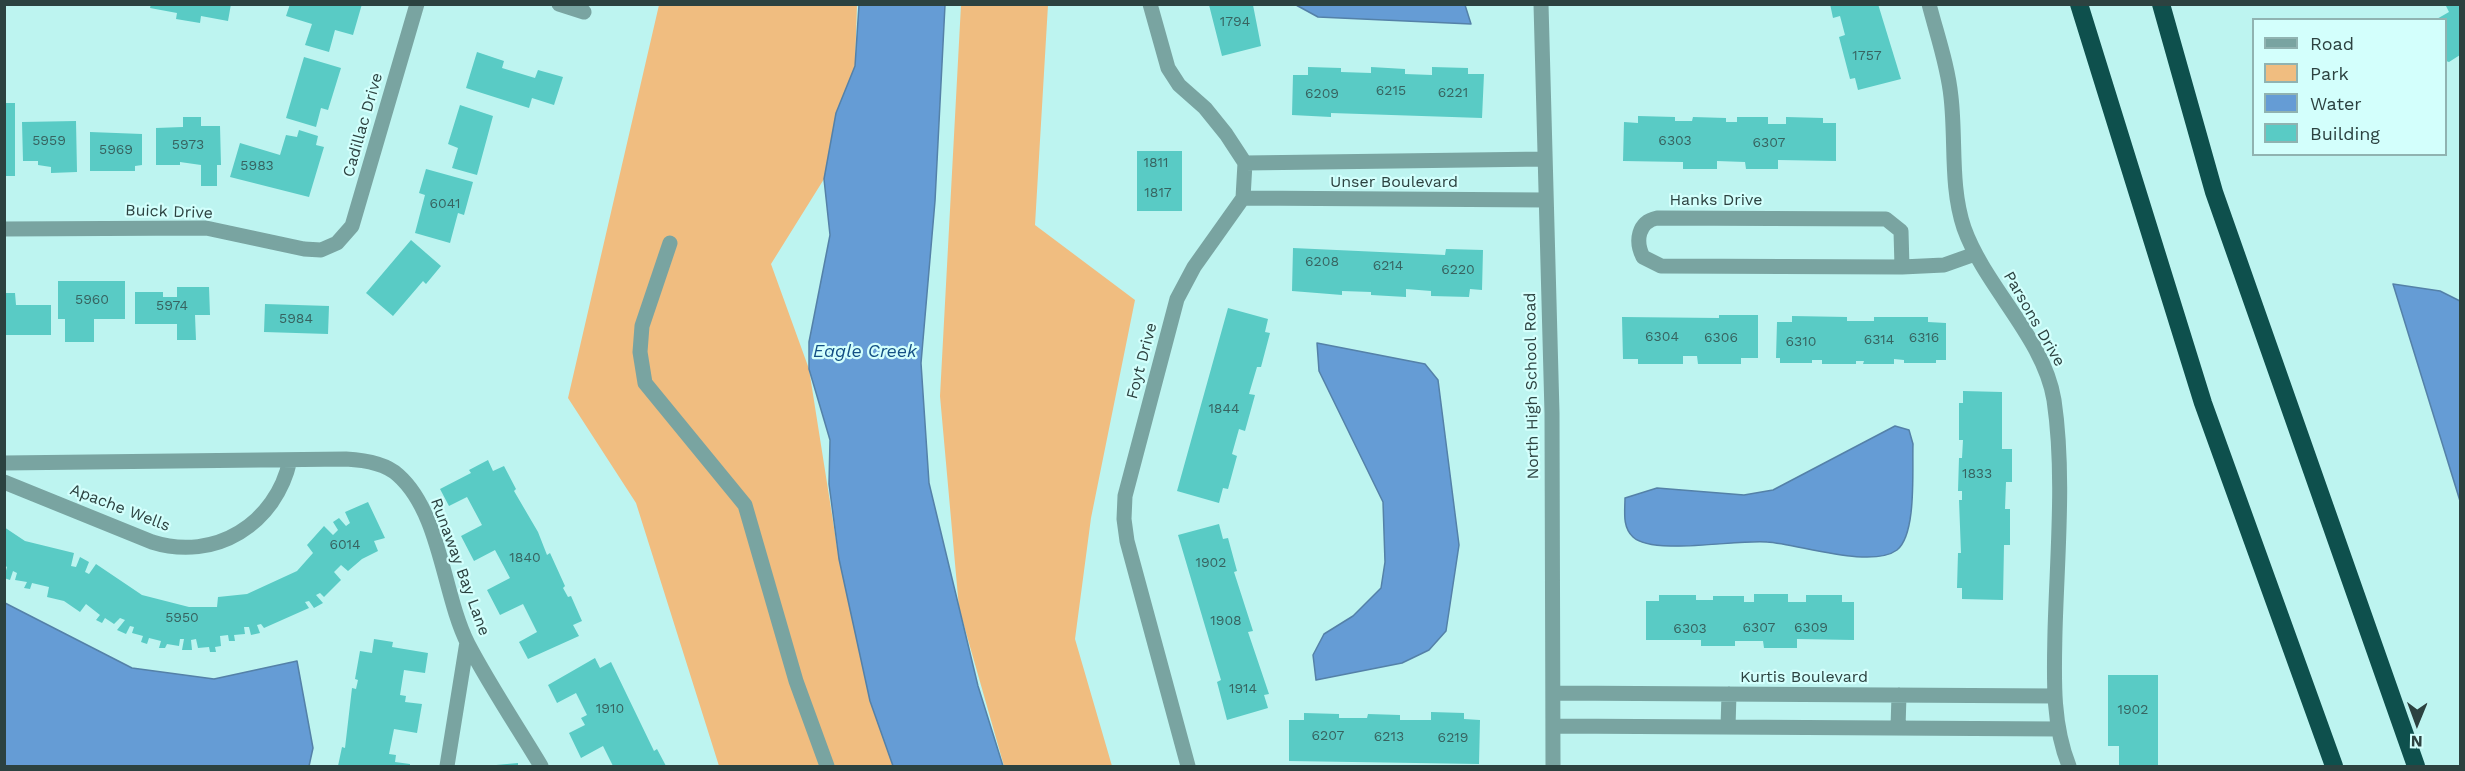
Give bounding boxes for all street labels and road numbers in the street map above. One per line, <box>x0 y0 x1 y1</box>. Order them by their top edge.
street label: Cadillac Drive <box>339 71 387 179</box>
street label: Unser Boulevard <box>1330 172 1458 192</box>
street label: Hanks Drive <box>1669 190 1763 210</box>
street label: Buick Drive <box>125 201 213 223</box>
street label: Parsons Drive <box>1999 268 2069 370</box>
street label: North High School Road <box>1521 292 1543 480</box>
street label: Foyt Drive <box>1123 321 1161 401</box>
street label: Apache Wells <box>67 480 173 536</box>
street label: Runaway Bay Lane <box>426 496 494 638</box>
street label: Kurtis Boulevard <box>1740 667 1868 687</box>

